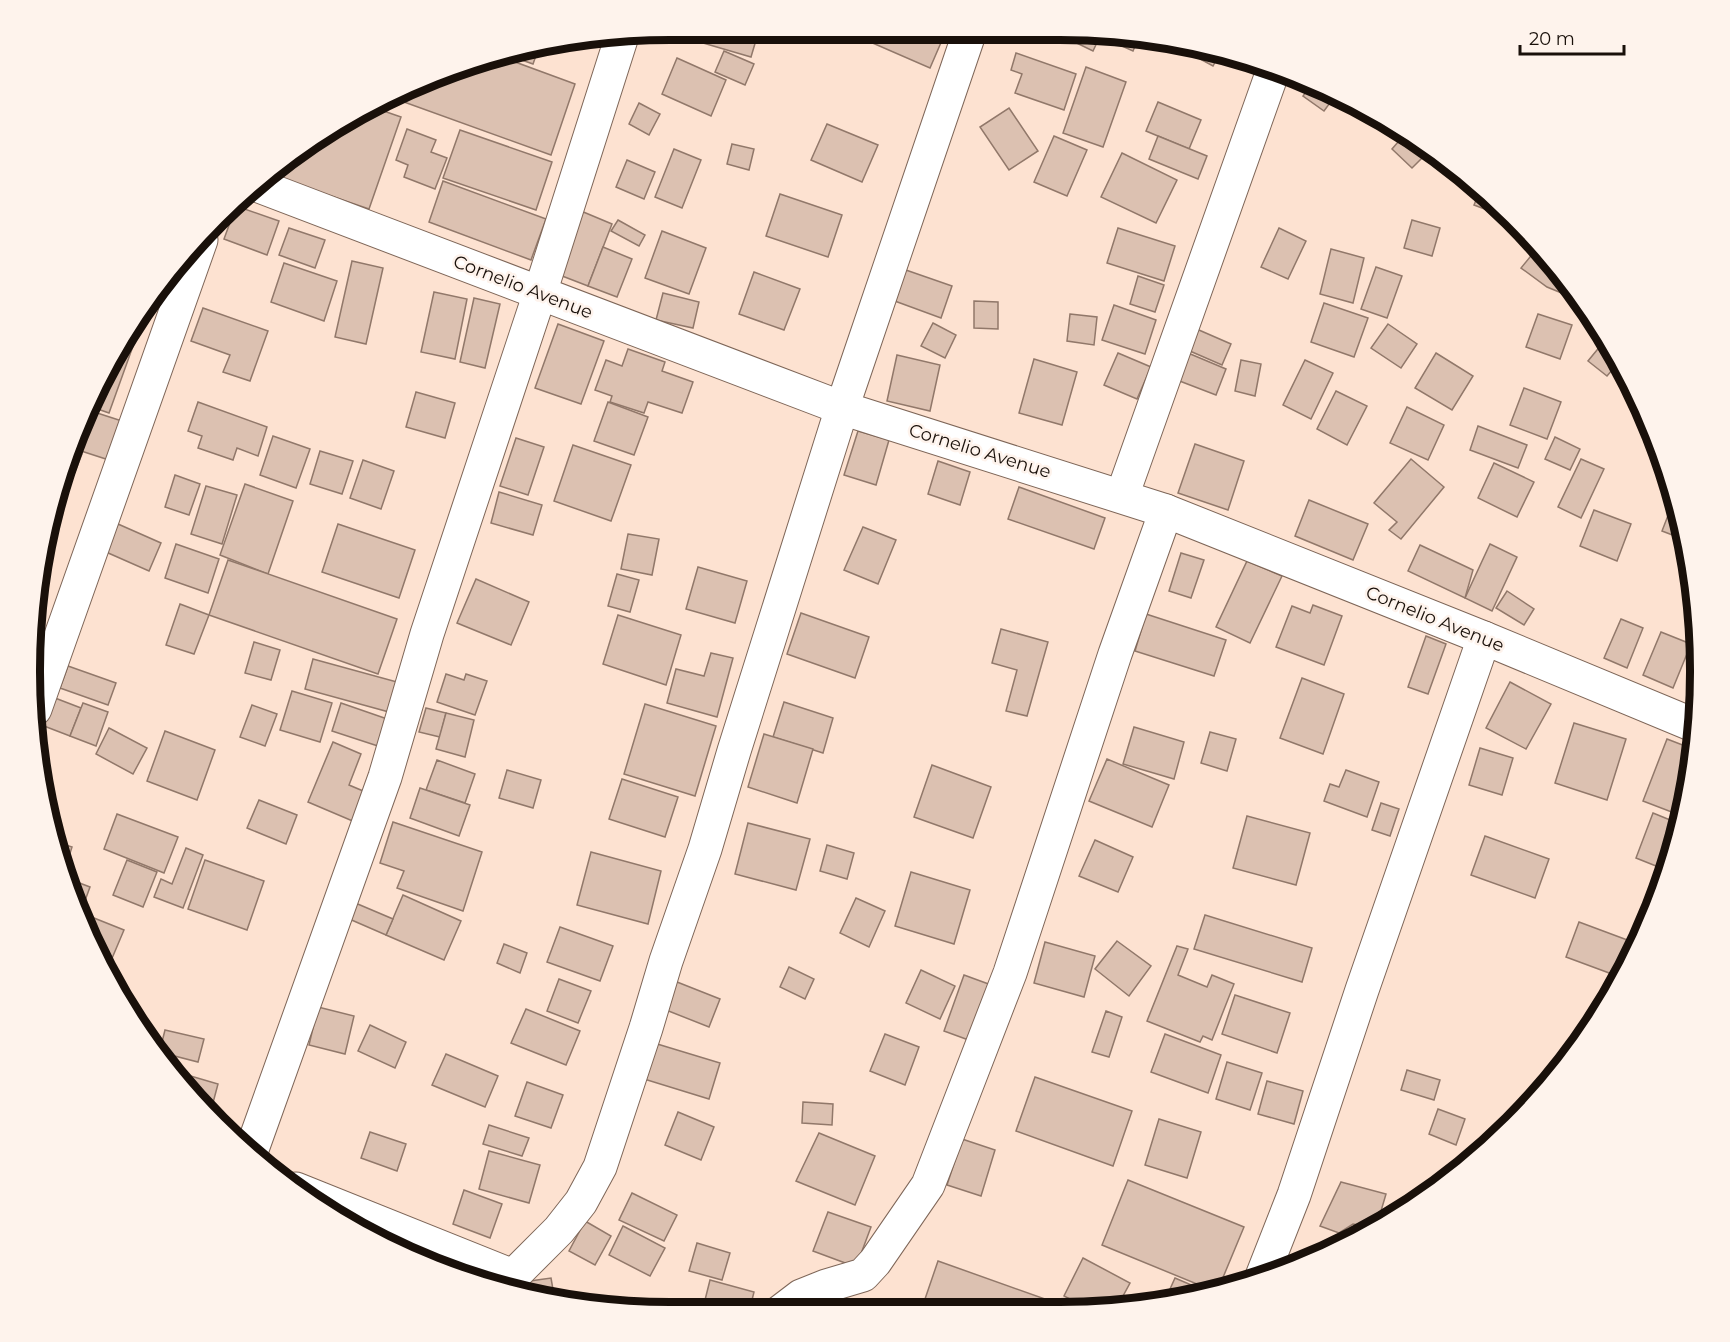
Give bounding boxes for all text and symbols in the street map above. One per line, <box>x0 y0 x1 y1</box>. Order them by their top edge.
scale bar <box>1520 18 1624 56</box>
text: 20 m <box>1529 28 1575 50</box>
street label: Cornelio Avenue <box>450 250 596 324</box>
street label: Cornelio Avenue <box>906 419 1054 483</box>
street label: Cornelio Avenue <box>1363 581 1508 657</box>

